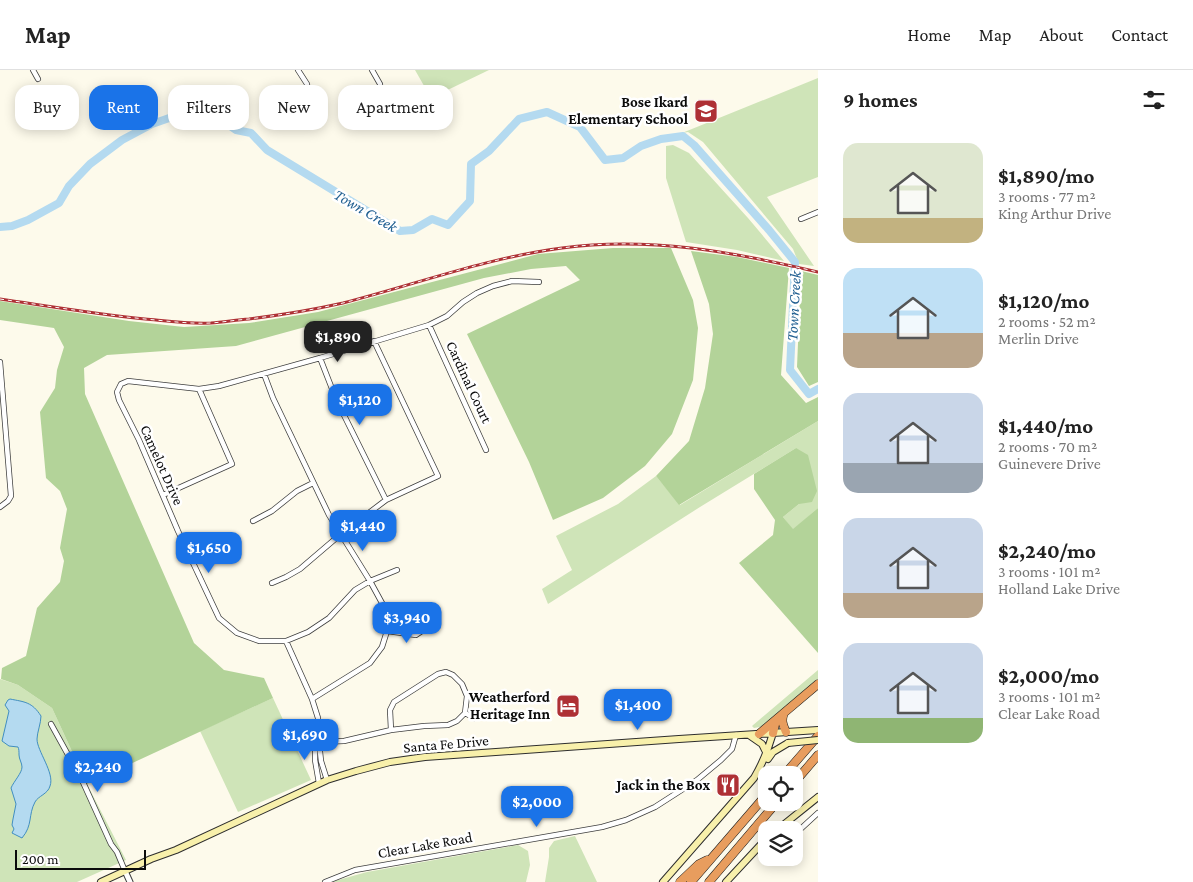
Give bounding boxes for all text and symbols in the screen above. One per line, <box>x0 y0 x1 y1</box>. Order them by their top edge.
text: Map <box>25 21 71 48</box>
text: Home <box>908 25 951 45</box>
text: Map <box>979 25 1011 45</box>
text: About <box>1039 25 1083 45</box>
text: Contact <box>1111 25 1168 45</box>
chip: Buy <box>15 85 79 130</box>
chip: Rent <box>89 85 158 130</box>
chip: Filters <box>168 85 249 130</box>
chip: New <box>259 85 328 130</box>
chip: Apartment <box>338 85 453 130</box>
icon: filters <box>1140 86 1168 114</box>
text: 9 homes <box>843 88 918 112</box>
place label: Bose Ikard Elementary School <box>568 94 689 127</box>
school or university icon: Bose Ikard Elementary School <box>693 98 719 124</box>
icon: home <box>883 163 943 223</box>
text: $1,890/mo <box>998 164 1094 188</box>
water label: Town Creek <box>331 186 401 236</box>
text: 3 rooms · 77 m² <box>998 188 1096 205</box>
text: King Arthur Drive <box>998 205 1111 222</box>
water label: Town Creek <box>783 270 804 341</box>
icon: home <box>883 288 943 348</box>
text: $1,120/mo <box>998 289 1090 313</box>
text: 2 rooms · 52 m² <box>998 313 1096 330</box>
pin: $1,890 <box>297 320 379 363</box>
text: $1,890 <box>315 328 361 345</box>
text: Merlin Drive <box>998 330 1079 347</box>
street label: Cardinal Court <box>443 338 495 427</box>
pin: $1,120 <box>319 384 401 426</box>
text: $1,120 <box>339 391 381 408</box>
icon: home <box>883 413 943 473</box>
text: $1,440/mo <box>998 414 1093 438</box>
street label: Camelot Drive <box>137 422 187 508</box>
text: 2 rooms · 70 m² <box>998 438 1097 455</box>
text: Guinevere Drive <box>998 455 1101 472</box>
pin: $1,440 <box>322 510 404 552</box>
text: $1,440 <box>340 517 386 534</box>
pin: $1,650 <box>168 532 250 574</box>
icon: home <box>883 538 943 598</box>
text: $1,650 <box>187 539 231 556</box>
text: $2,240/mo <box>998 539 1096 563</box>
text: 3 rooms · 101 m² <box>998 563 1101 580</box>
text: Holland Lake Drive <box>998 580 1120 597</box>
pin: $3,940 <box>366 602 448 644</box>
text: $3,940 <box>384 609 430 626</box>
icon: home <box>883 663 943 723</box>
text: $2,000/mo <box>998 664 1099 688</box>
pin: $1,400 <box>597 688 679 731</box>
text: 3 rooms · 101 m² <box>998 688 1101 705</box>
place label: Weatherford Heritage Inn <box>468 689 551 722</box>
hotel icon: Weatherford Heritage Inn <box>555 693 581 719</box>
text: $1,400 <box>615 696 661 713</box>
text: Clear Lake Road <box>998 705 1100 722</box>
pin: $1,690 <box>264 718 346 761</box>
text: $1,690 <box>282 726 328 743</box>
street label: Santa Fe Drive <box>403 732 490 756</box>
pin: $2,240 <box>57 750 139 793</box>
text: $2,240 <box>74 758 122 775</box>
map controls <box>758 766 803 866</box>
button: locate <box>758 766 803 811</box>
restaurant icon: Jack in the Box <box>715 772 741 798</box>
place label: Jack in the Box <box>614 777 710 793</box>
pin: $2,000 <box>496 786 578 828</box>
text: $2,000 <box>512 793 562 810</box>
button: layers <box>758 821 803 866</box>
street label: Clear Lake Road <box>376 829 474 861</box>
scale bar <box>15 847 146 870</box>
text: 200 m <box>22 851 58 867</box>

